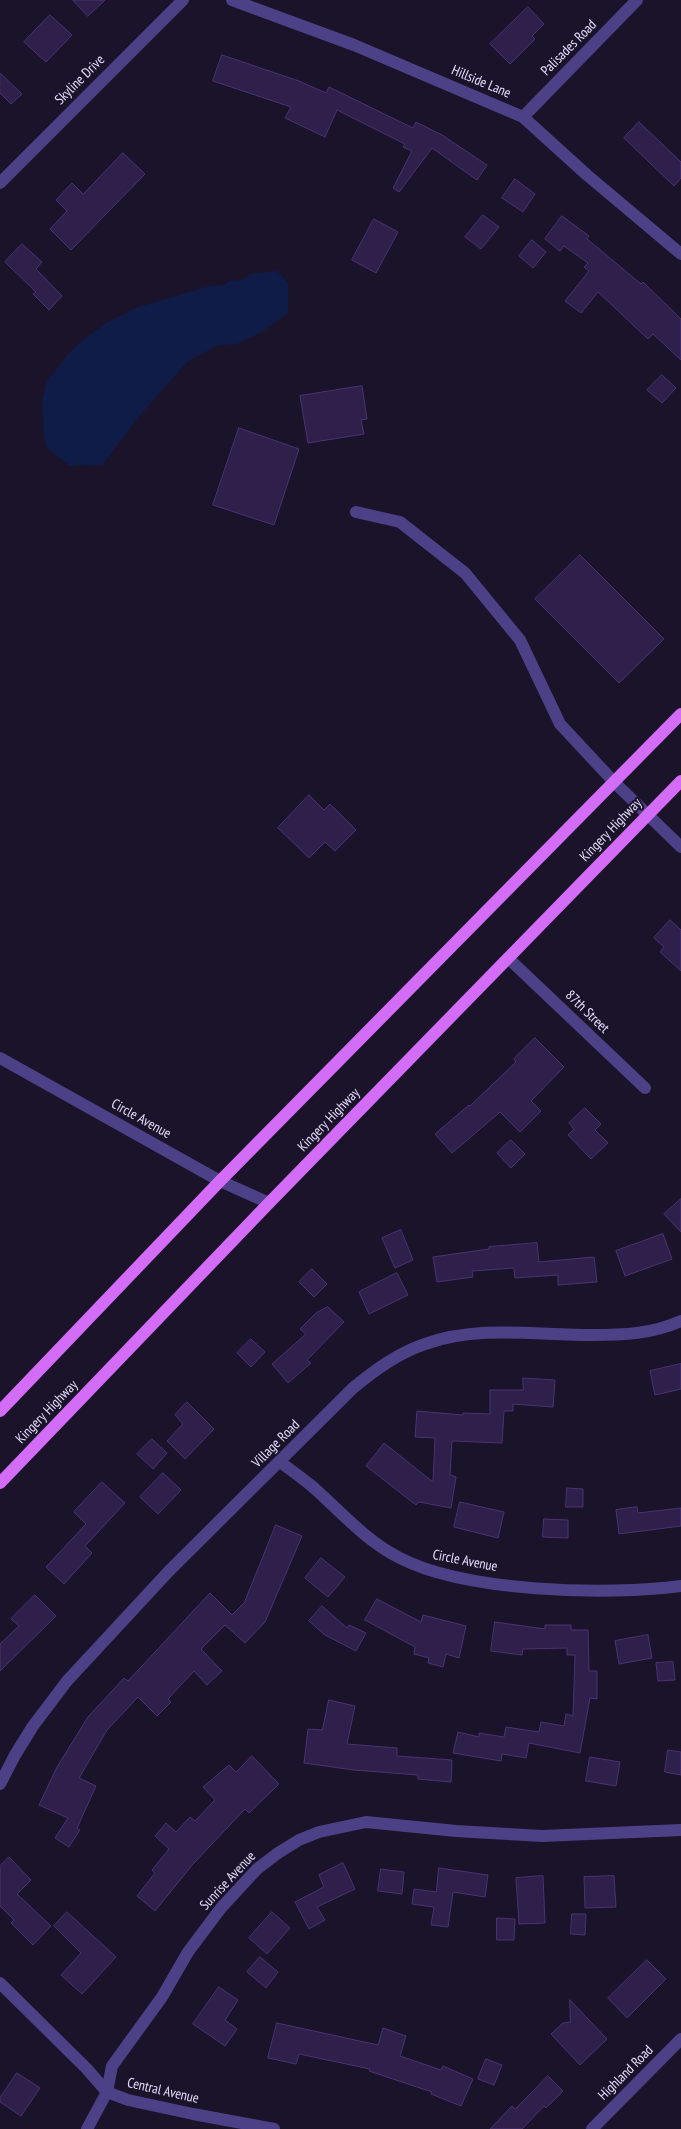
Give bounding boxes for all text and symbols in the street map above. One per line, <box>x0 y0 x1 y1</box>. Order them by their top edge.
street label: Palisades Road <box>538 17 600 79</box>
street label: Skyline Drive <box>52 52 108 108</box>
street label: Hillside Lane <box>449 62 513 102</box>
street label: Kingery Highway <box>577 795 645 865</box>
street label: 87th Street <box>562 987 612 1037</box>
street label: Kingery Highway <box>295 1085 363 1155</box>
street label: Circle Avenue <box>108 1096 174 1142</box>
street label: Kingery Highway <box>13 1377 81 1447</box>
street label: Village Road <box>249 1417 303 1471</box>
street label: Circle Avenue <box>431 1546 499 1576</box>
street label: Sunrise Avenue <box>197 1848 259 1914</box>
street label: Highland Road <box>595 2042 657 2104</box>
street label: Central Avenue <box>126 2075 200 2107</box>

